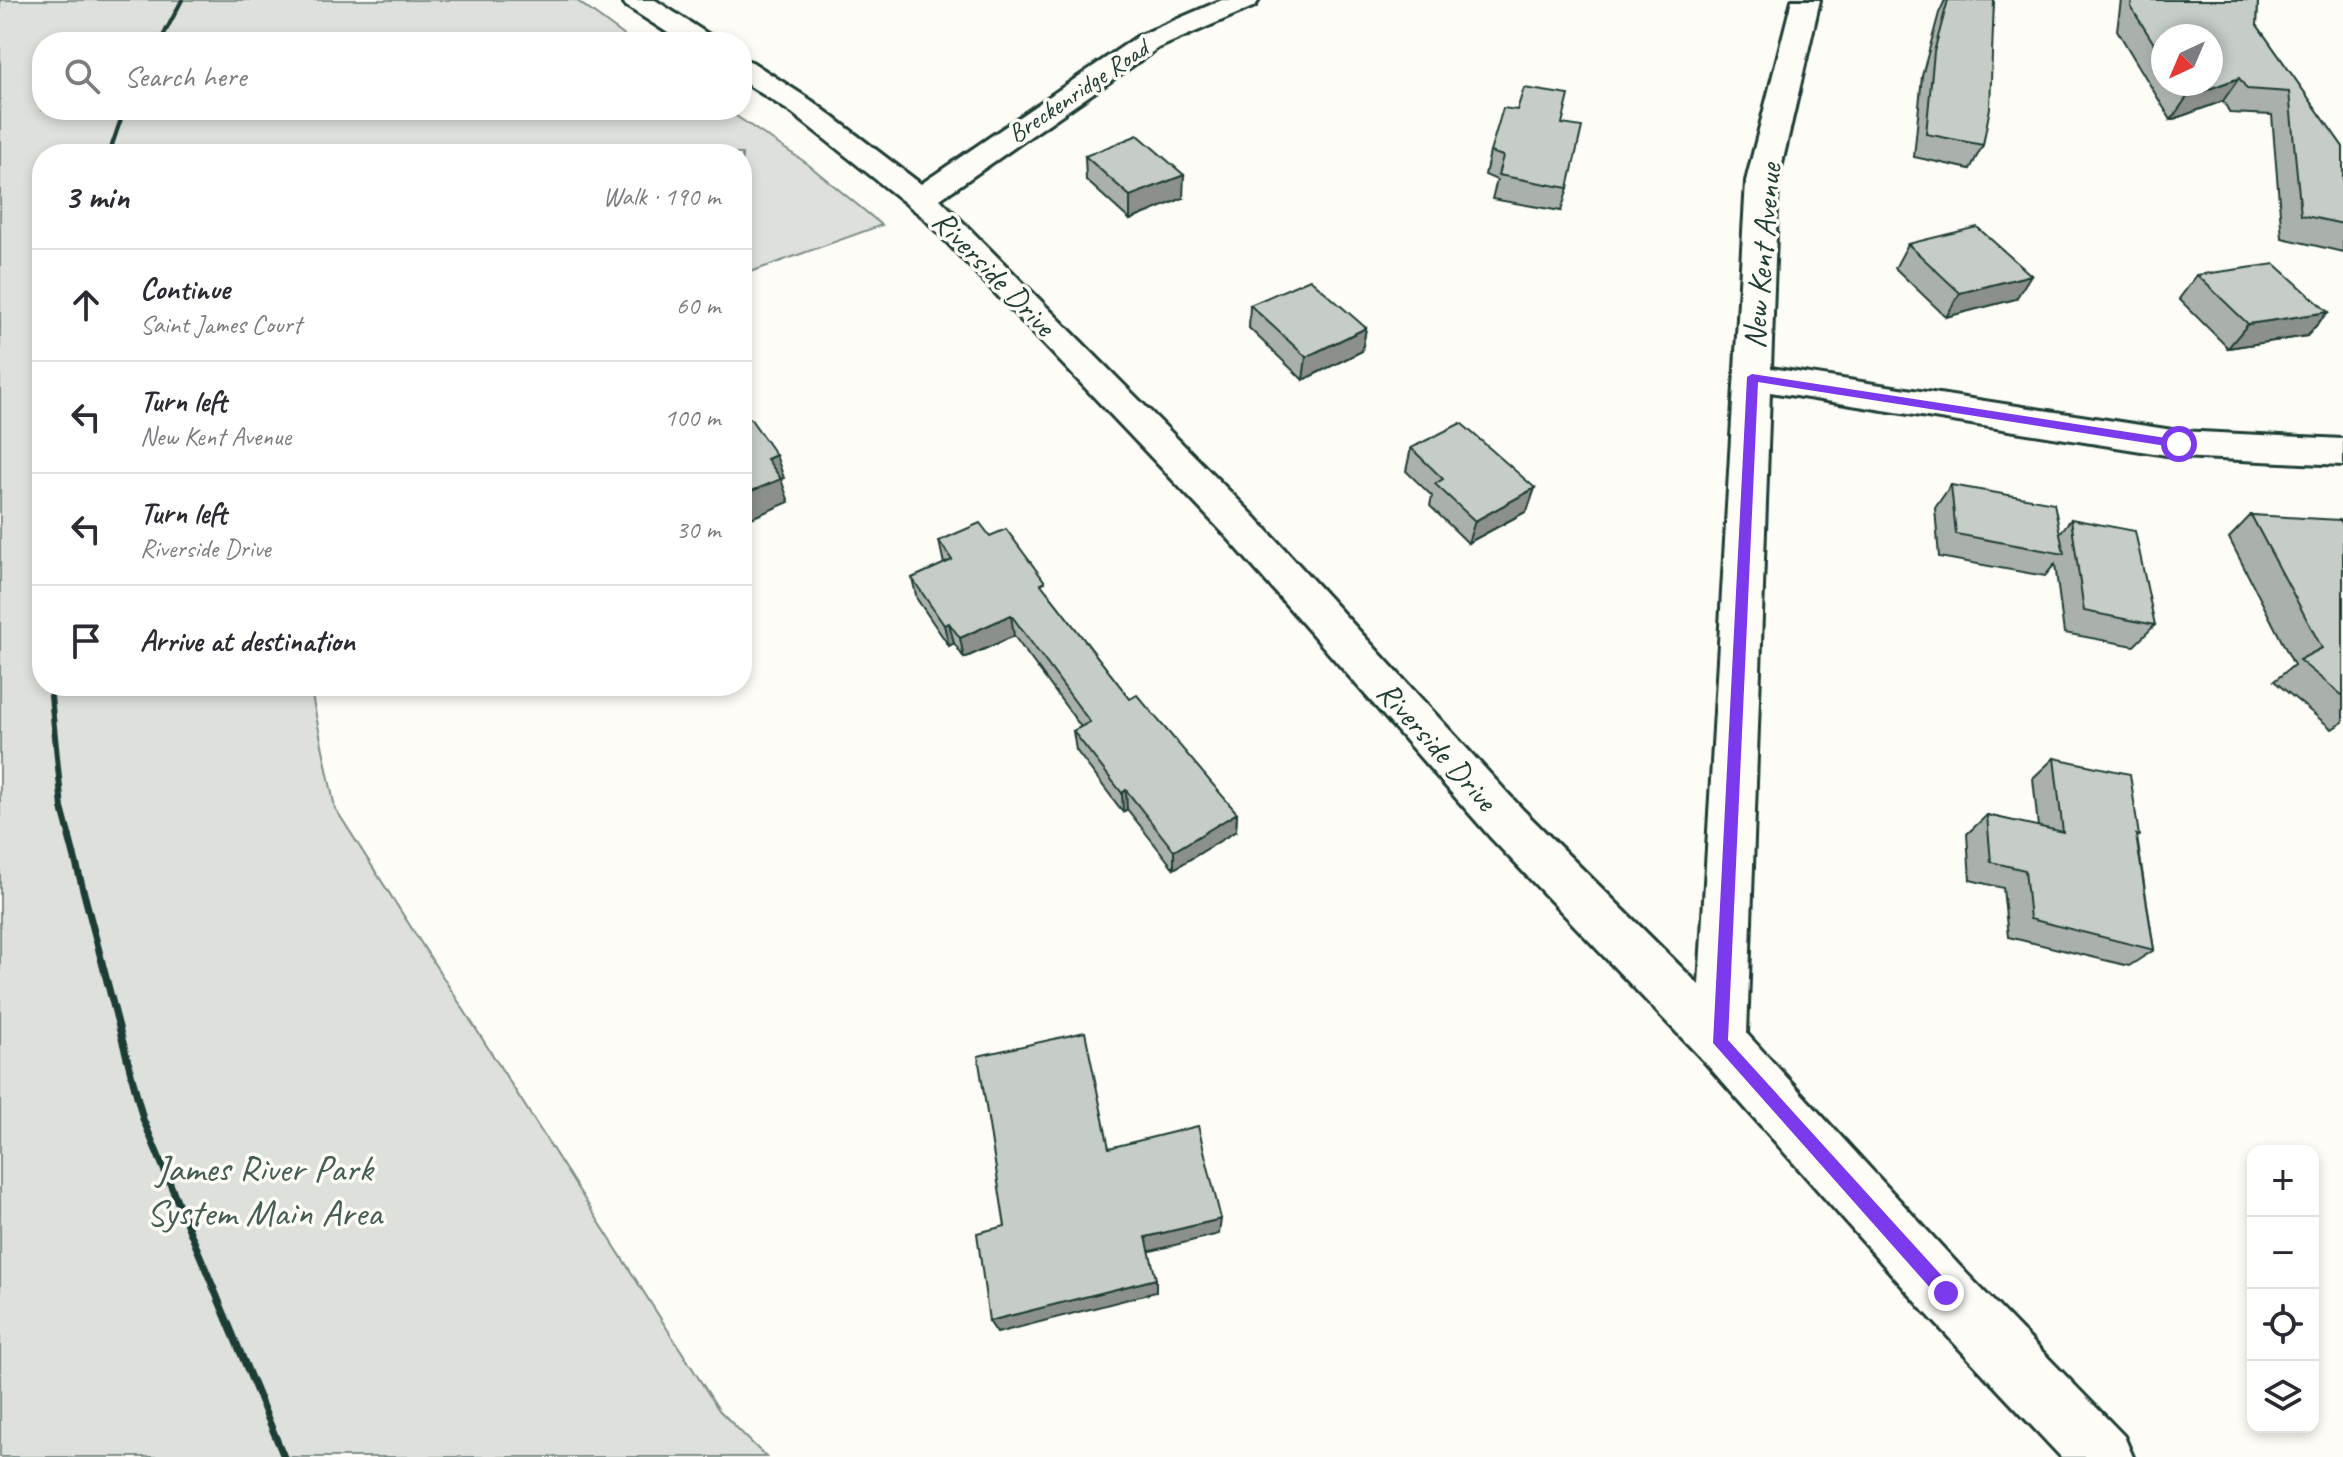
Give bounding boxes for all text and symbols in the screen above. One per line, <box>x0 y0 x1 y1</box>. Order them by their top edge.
north arrow <box>2151 24 2223 96</box>
street label: Breckenridge Road <box>1002 30 1158 150</box>
search box <box>32 32 752 120</box>
icon: search <box>60 54 104 98</box>
text: Search here <box>124 57 246 95</box>
street label: New Kent Avenue <box>1733 159 1791 350</box>
text: 3 min <box>64 175 129 218</box>
text: Walk · 190 m <box>603 180 720 213</box>
street label: Riverside Drive <box>923 201 1066 347</box>
text: Continue <box>140 270 230 308</box>
icon: ahead <box>64 283 108 327</box>
text: 60 m <box>676 289 720 322</box>
text: Saint James Court <box>140 308 301 341</box>
text: Turn left <box>140 382 227 420</box>
icon: left <box>64 395 108 439</box>
text: 100 m <box>664 401 720 434</box>
text: New Kent Avenue <box>140 420 291 453</box>
route start <box>2161 426 2197 462</box>
text: Turn left <box>140 494 227 532</box>
icon: left <box>64 507 108 551</box>
text: 30 m <box>676 513 720 546</box>
text: Riverside Drive <box>140 532 271 565</box>
icon: arrive <box>64 619 108 663</box>
text: Arrive at destination <box>140 622 355 660</box>
street label: Riverside Drive <box>1368 673 1508 821</box>
park label: James River Park System Main Area <box>146 1145 385 1236</box>
map controls <box>2247 1145 2319 1433</box>
button: + <box>2247 1145 2319 1217</box>
button: − <box>2247 1217 2319 1289</box>
route end <box>1928 1275 1964 1311</box>
button: locate <box>2247 1289 2319 1361</box>
button: layers <box>2247 1361 2319 1433</box>

